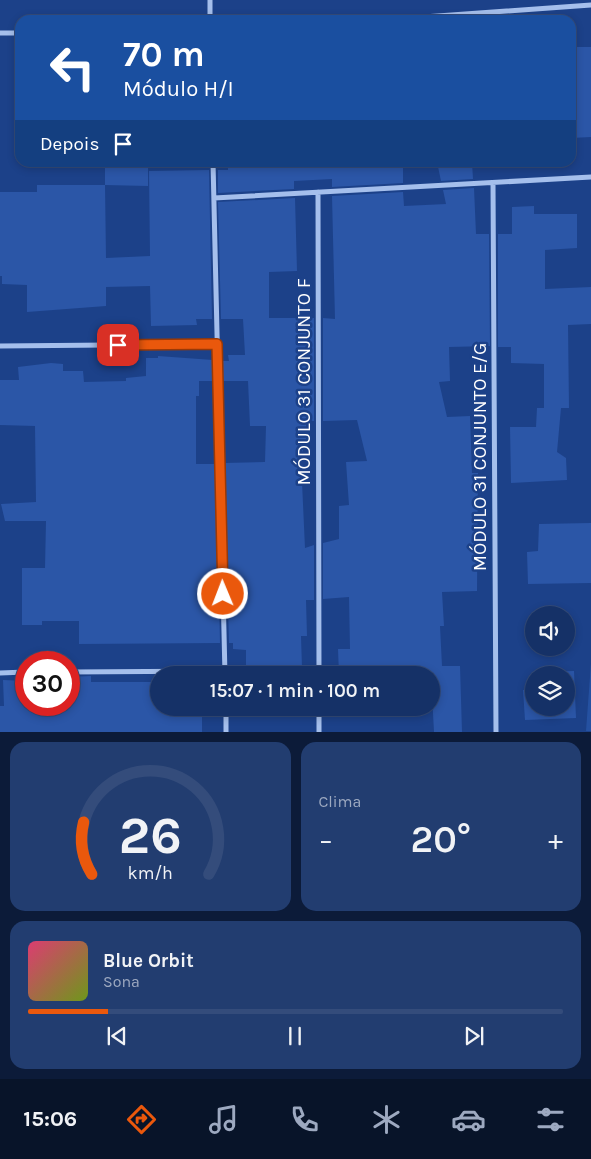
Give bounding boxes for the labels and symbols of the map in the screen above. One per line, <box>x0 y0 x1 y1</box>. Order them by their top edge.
street label: MÓDULO 31 CONJUNTO F <box>292 278 315 486</box>
pin <box>97 324 139 366</box>
street label: MÓDULO 31 CONJUNTO E/G <box>468 343 491 571</box>
position arrow <box>196 567 248 619</box>
speed limit sign: 30 <box>15 651 80 716</box>

